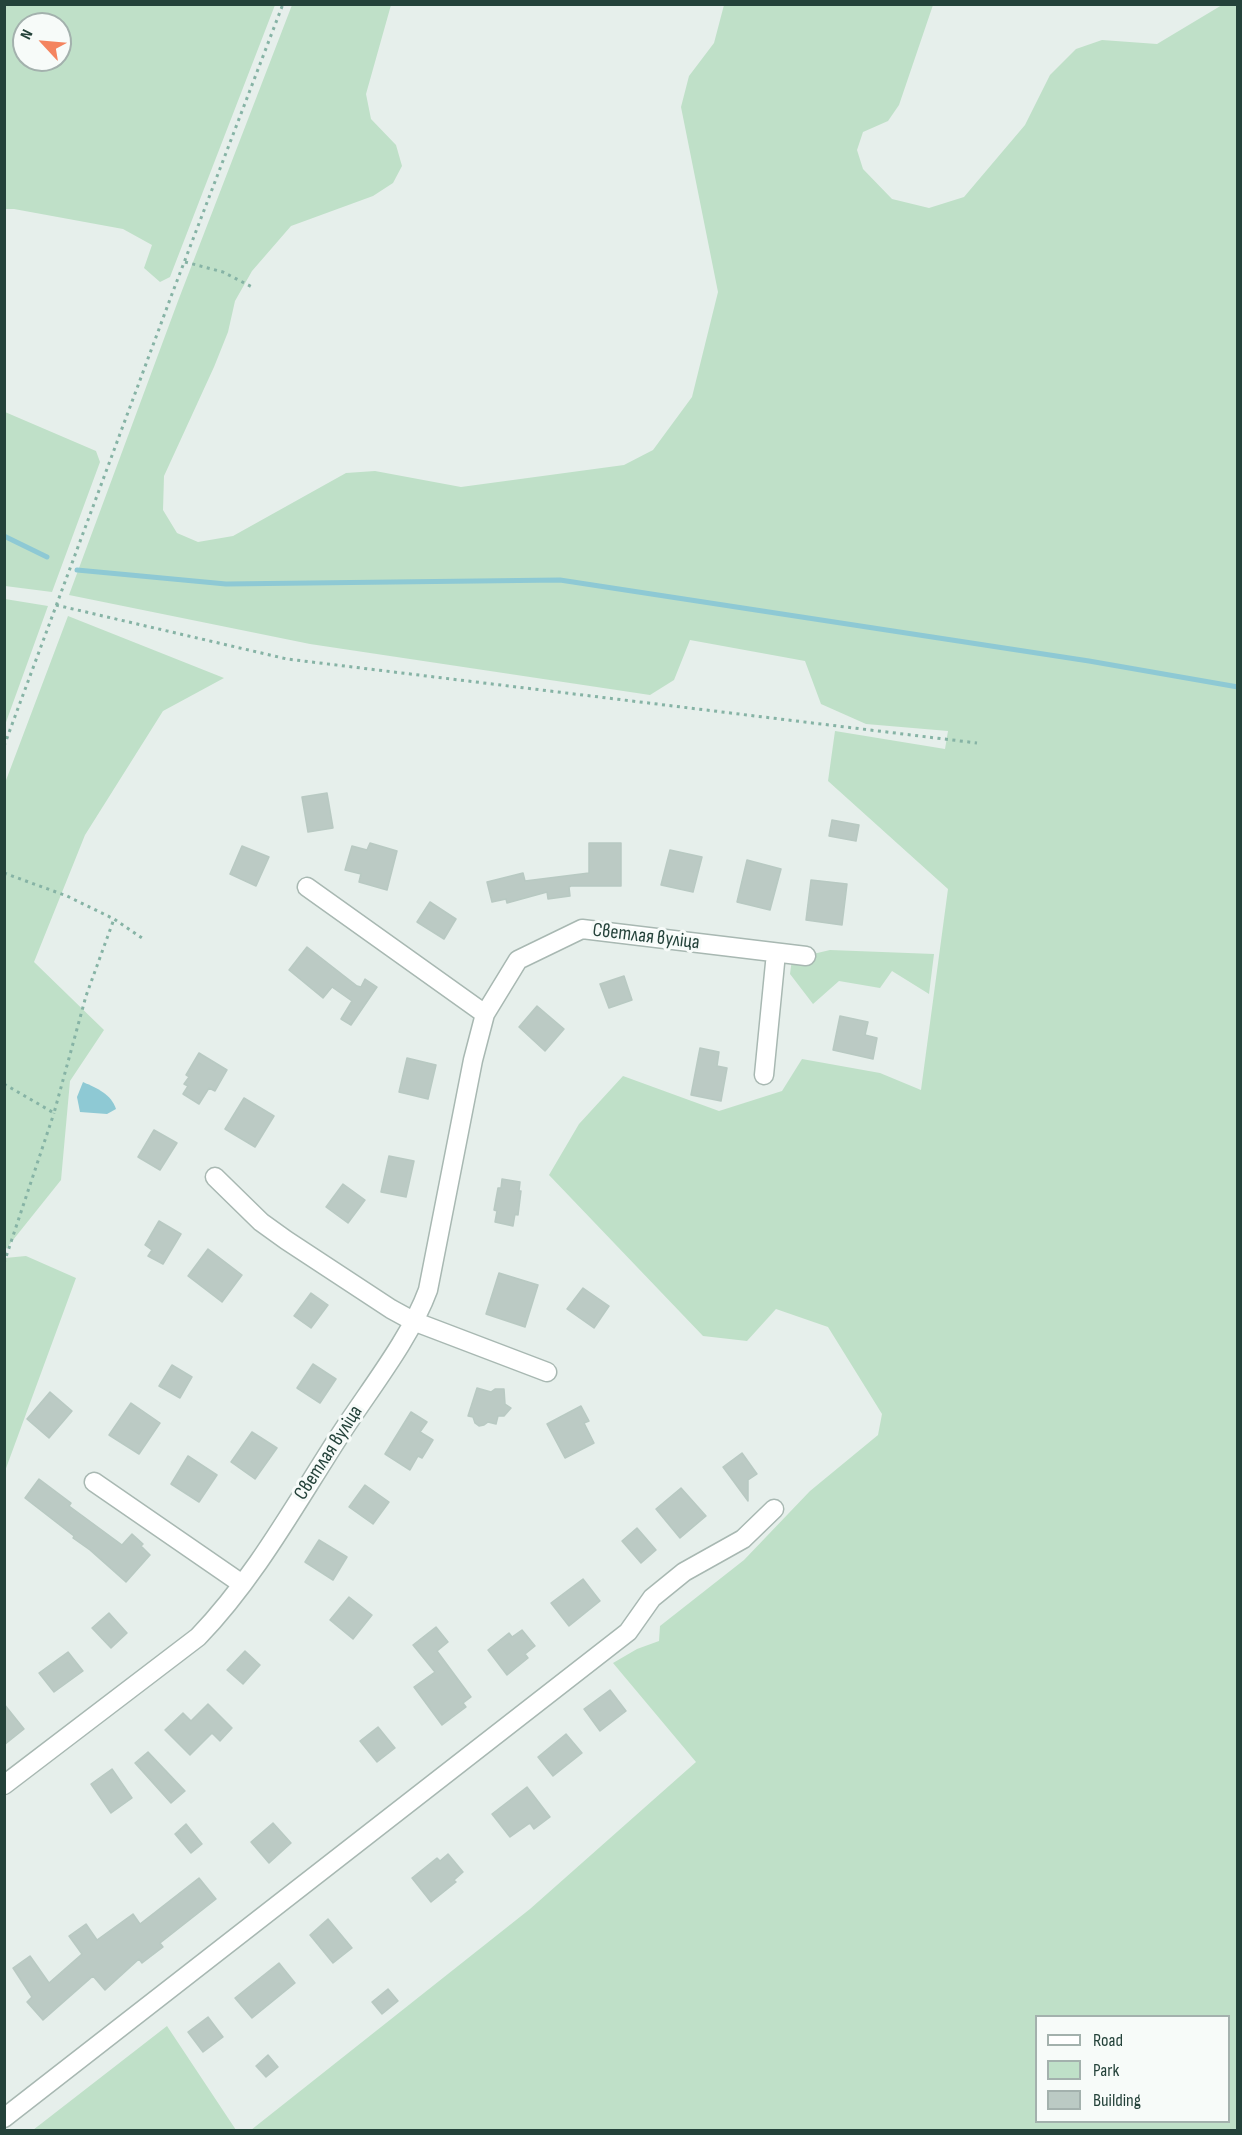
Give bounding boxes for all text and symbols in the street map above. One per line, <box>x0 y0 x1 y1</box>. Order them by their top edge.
north arrow <box>12 12 72 72</box>
text: N <box>17 27 38 43</box>
street label: Светлая вуліца <box>591 919 701 955</box>
street label: Светлая вуліца <box>290 1401 368 1505</box>
legend <box>1035 2015 1230 2123</box>
text: Road <box>1093 2030 1123 2051</box>
text: Park <box>1093 2060 1119 2081</box>
text: Building <box>1093 2090 1141 2111</box>

